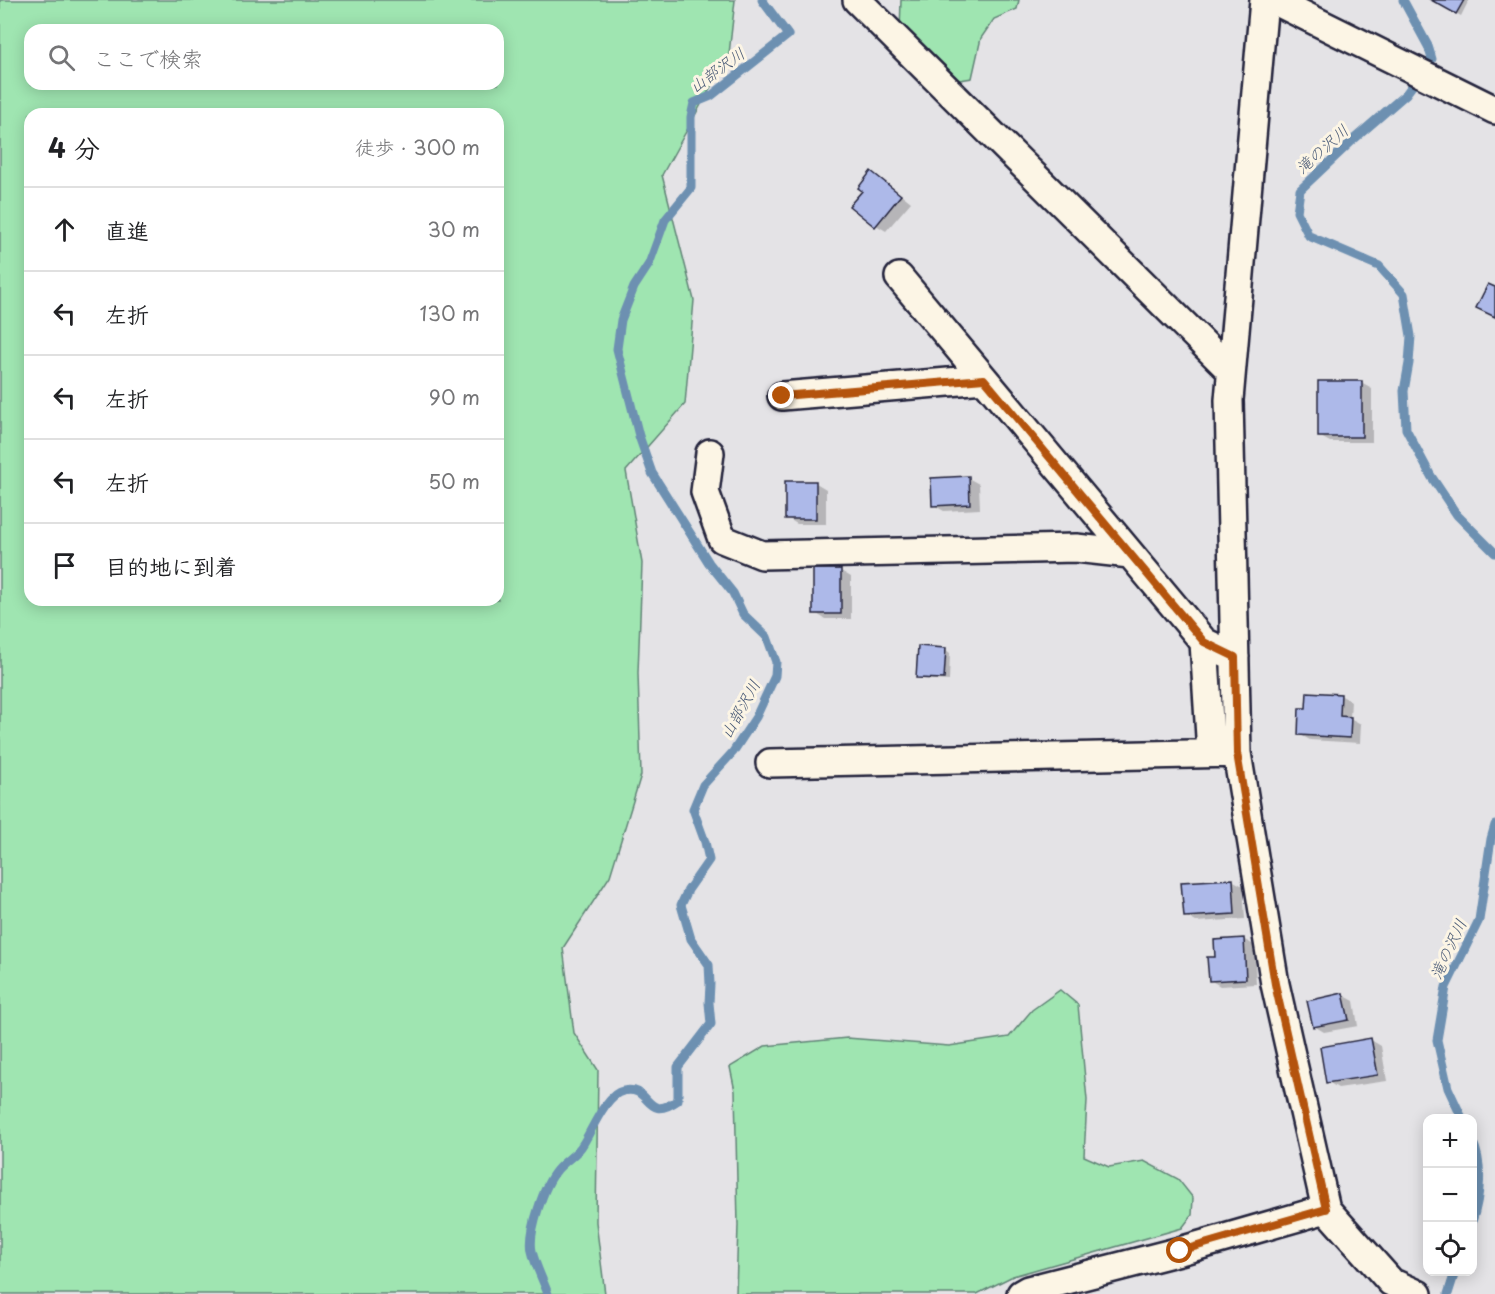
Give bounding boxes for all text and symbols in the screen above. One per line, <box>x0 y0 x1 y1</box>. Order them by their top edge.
search box <box>24 24 504 90</box>
icon: search <box>45 41 78 74</box>
text: ここで検索 <box>93 41 203 74</box>
water label: 山部沢川 <box>683 41 749 98</box>
water label: 滝の沢川 <box>1290 118 1353 179</box>
text: 4 分 <box>48 128 100 167</box>
text: 徒歩 · 300 m <box>355 132 480 162</box>
icon: ahead <box>48 213 81 246</box>
text: 直進 <box>105 213 149 246</box>
text: 30 m <box>427 214 480 244</box>
icon: left <box>48 297 81 330</box>
text: 左折 <box>105 297 149 330</box>
text: 130 m <box>420 298 480 328</box>
icon: left <box>48 381 81 414</box>
text: 左折 <box>105 381 149 414</box>
text: 90 m <box>429 382 480 412</box>
route end <box>768 382 794 408</box>
icon: left <box>48 465 81 498</box>
text: 左折 <box>105 465 149 498</box>
text: 50 m <box>428 466 480 496</box>
icon: arrive <box>48 549 81 582</box>
text: 目的地に到着 <box>105 549 237 582</box>
water label: 山部沢川 <box>713 675 765 742</box>
water label: 滝の沢川 <box>1423 914 1471 983</box>
map controls <box>1423 1114 1477 1276</box>
button: + <box>1423 1114 1477 1168</box>
button: − <box>1423 1168 1477 1222</box>
button: locate <box>1423 1222 1477 1276</box>
route start <box>1166 1237 1192 1263</box>

